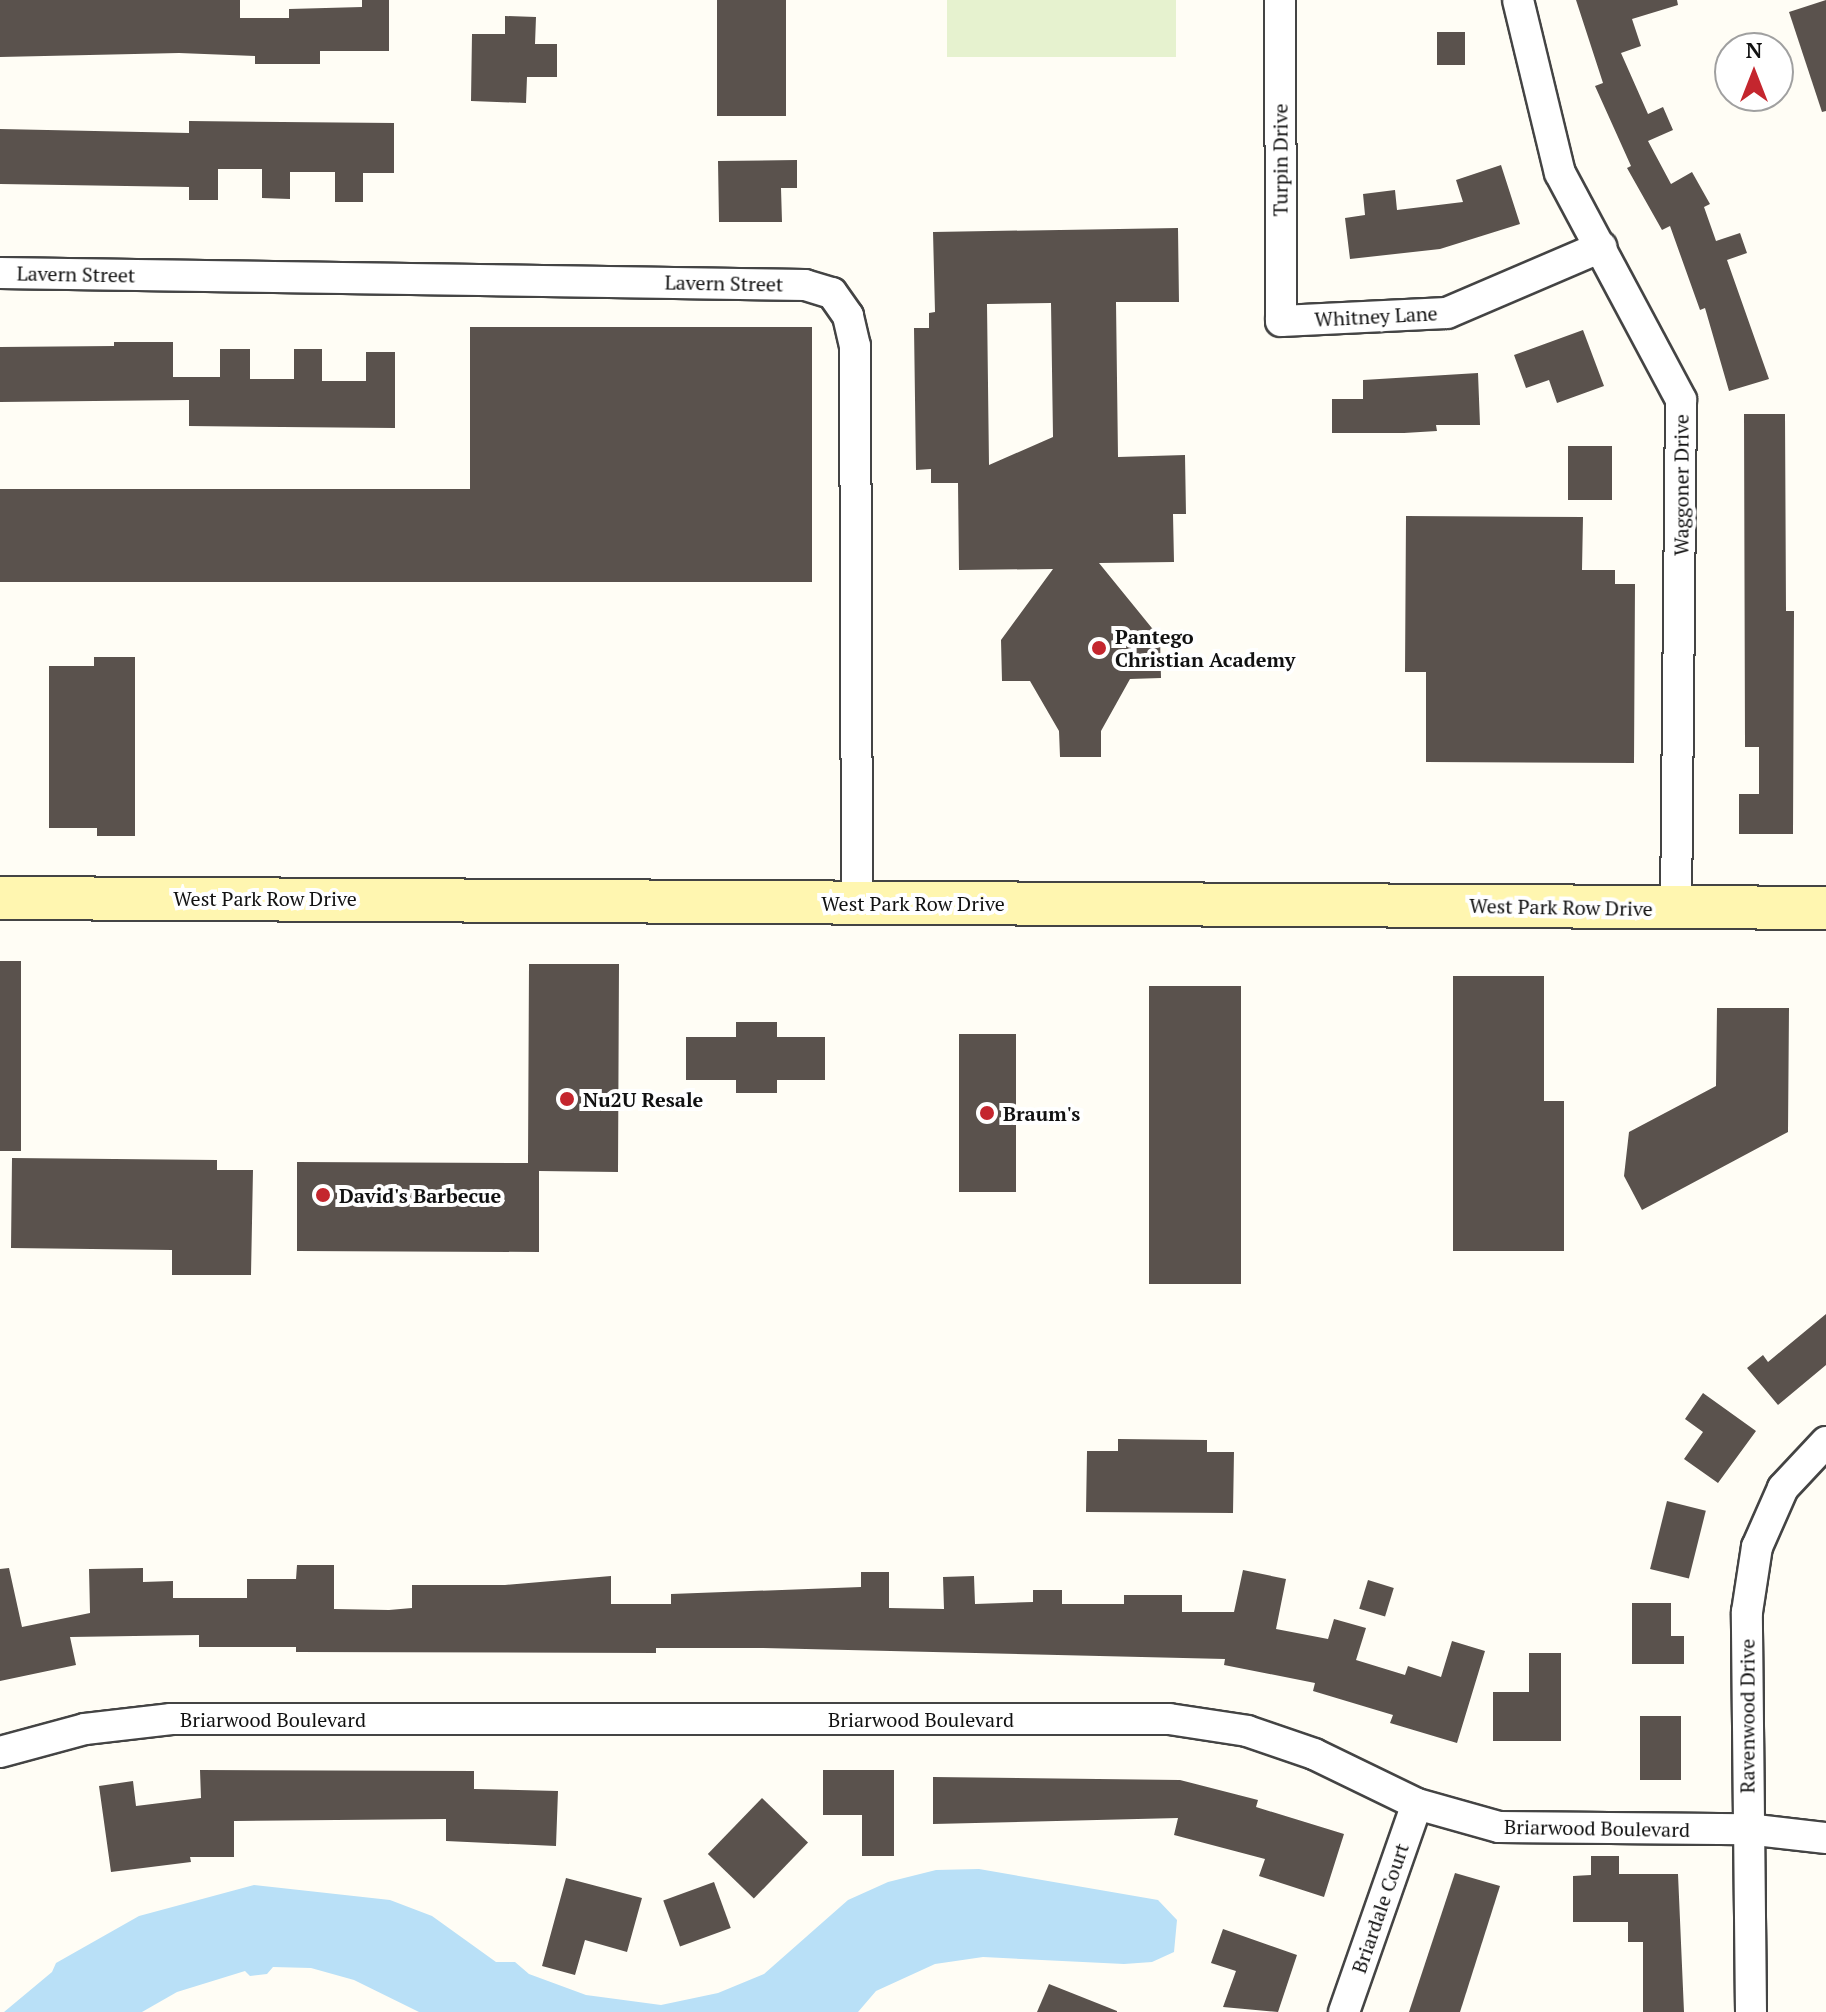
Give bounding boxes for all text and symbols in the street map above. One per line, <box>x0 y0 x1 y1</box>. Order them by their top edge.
north arrow <box>1714 32 1794 112</box>
text: N <box>1746 35 1762 64</box>
street label: Turpin Drive <box>1268 104 1292 216</box>
street label: Lavern Street <box>16 261 136 287</box>
street label: Lavern Street <box>664 270 784 296</box>
street label: Whitney Lane <box>1314 301 1438 331</box>
street label: Waggoner Drive <box>1669 414 1693 556</box>
place label: Pantego Christian Academy <box>1115 624 1296 671</box>
marker: Pantego Christian Academy <box>1090 639 1108 657</box>
street label: West Park Row Drive <box>173 886 357 910</box>
street label: West Park Row Drive <box>821 891 1005 915</box>
street label: West Park Row Drive <box>1469 893 1653 921</box>
place label: Nu2U Resale <box>583 1087 703 1111</box>
marker: Nu2U Resale <box>558 1090 576 1108</box>
place label: Braum's <box>1003 1101 1080 1125</box>
marker: Braum's <box>978 1104 996 1122</box>
place label: David's Barbecue <box>339 1183 501 1207</box>
marker: David's Barbecue <box>314 1186 332 1204</box>
street label: Ravenwood Drive <box>1735 1639 1759 1793</box>
street label: Briarwood Boulevard <box>180 1707 366 1731</box>
street label: Briarwood Boulevard <box>828 1707 1014 1731</box>
street label: Briarwood Boulevard <box>1504 1814 1690 1842</box>
street label: Briardale Court <box>1347 1840 1413 1976</box>

